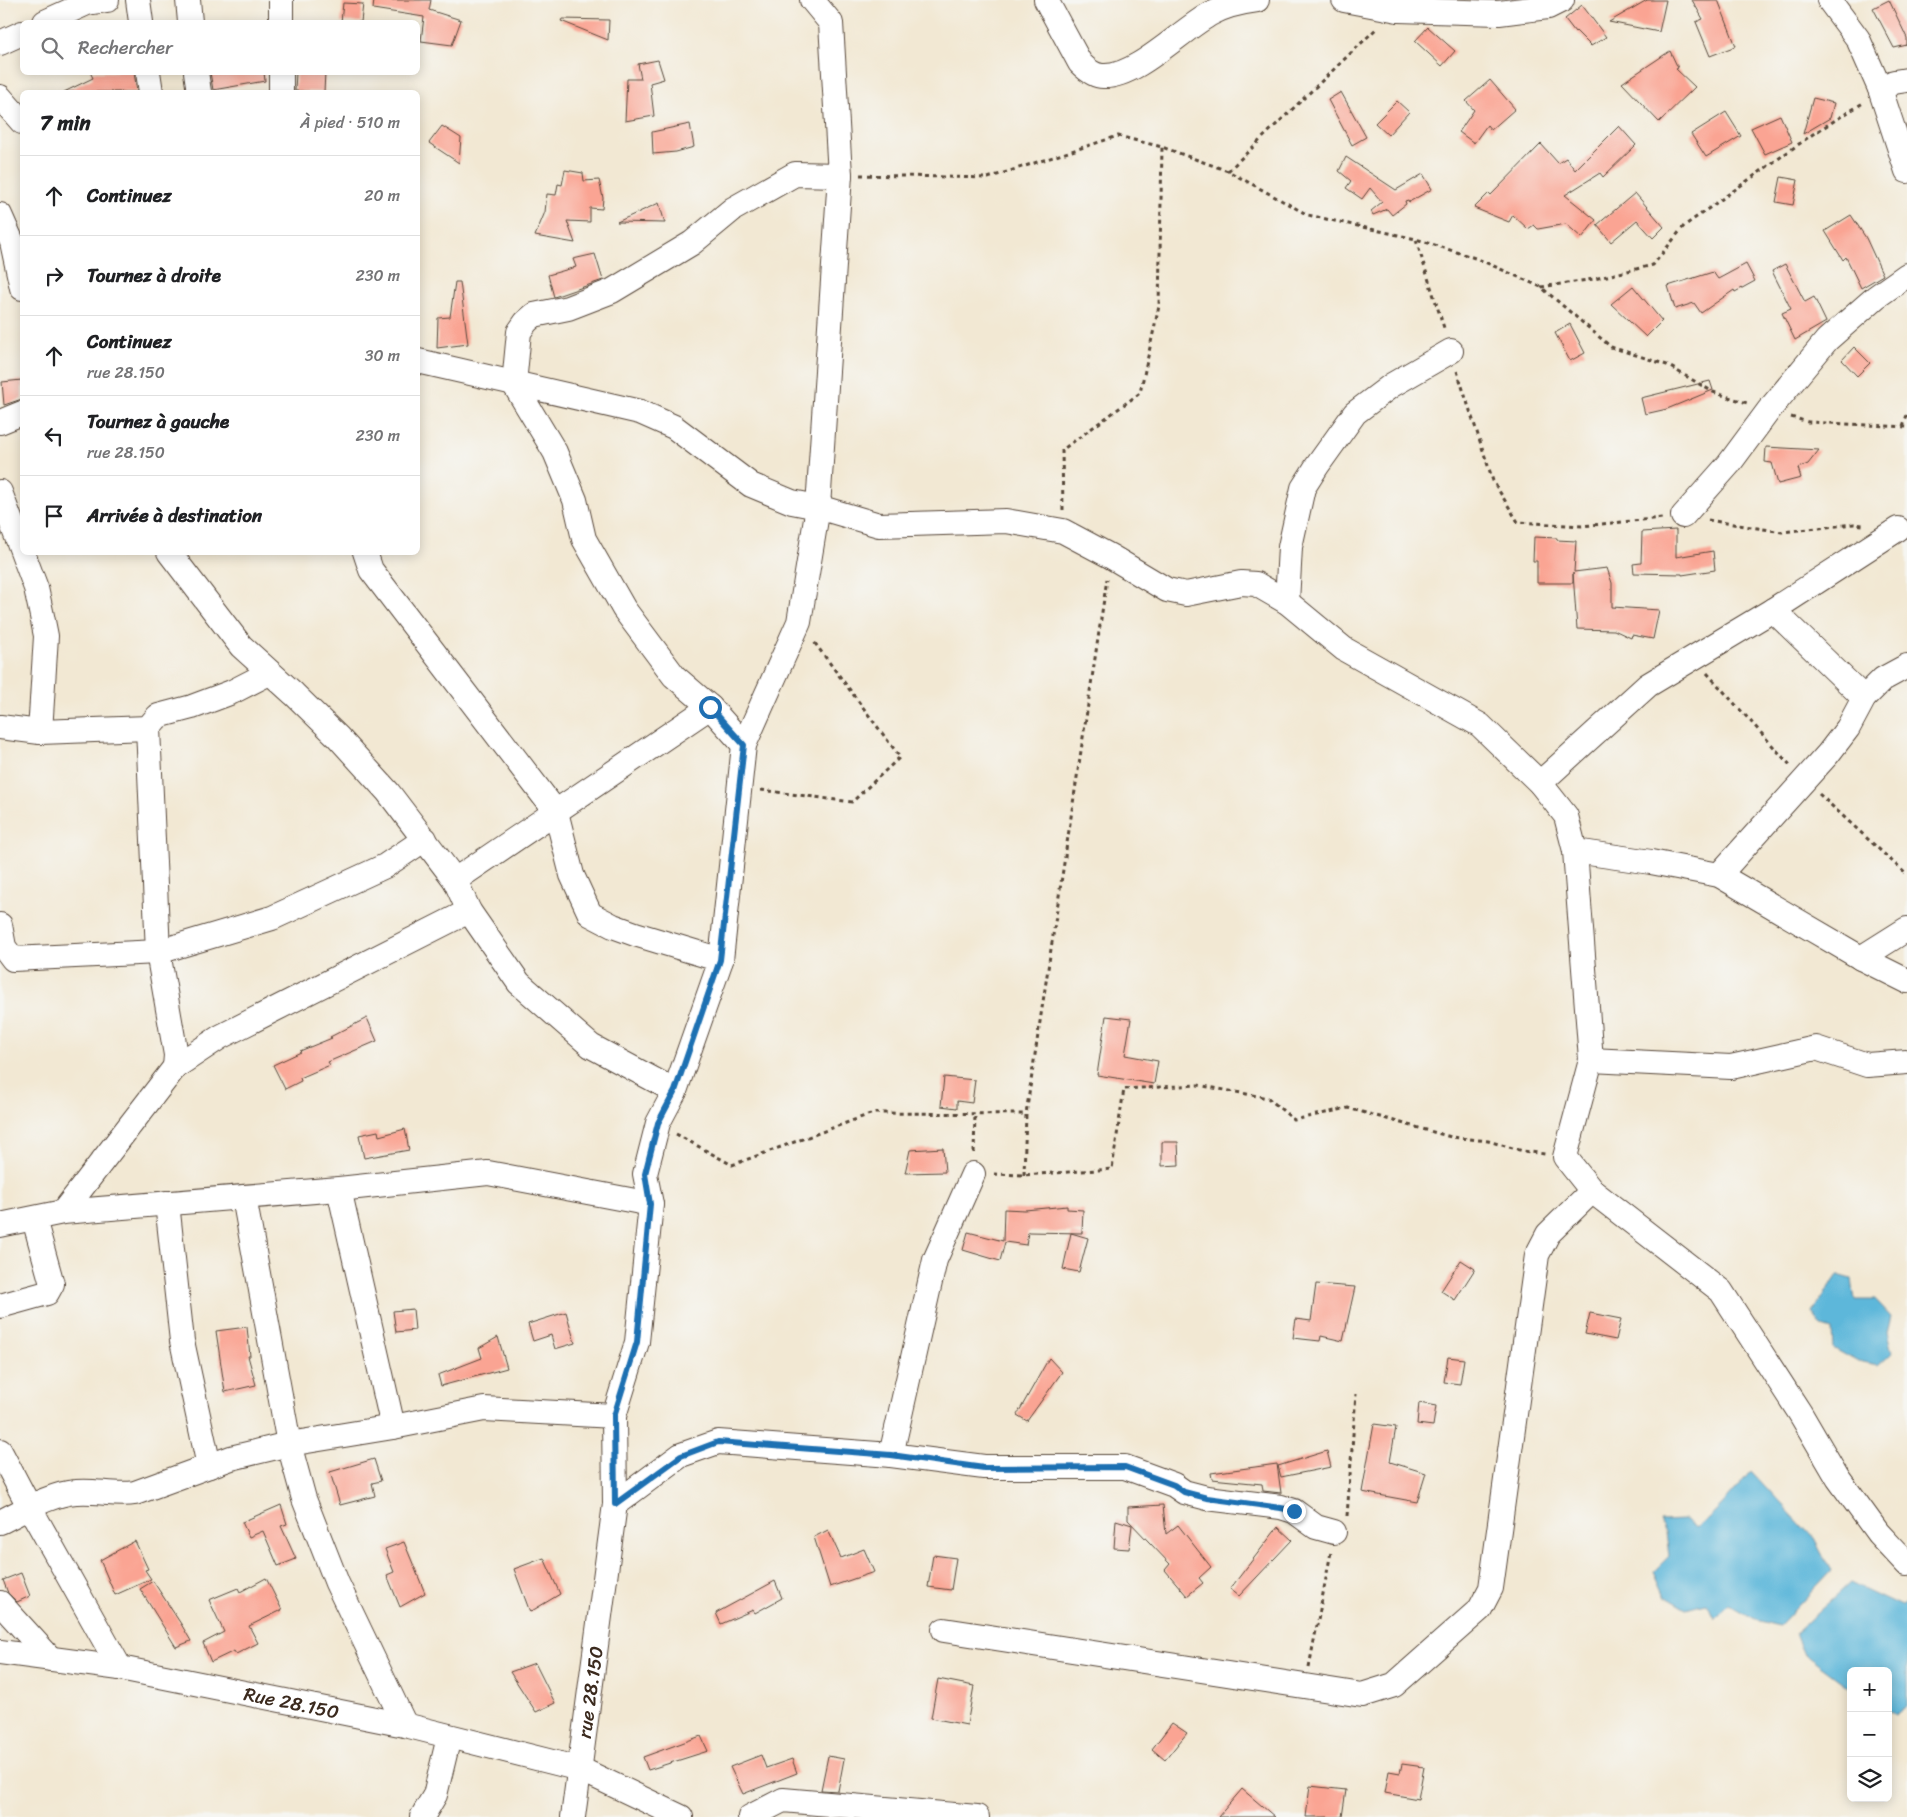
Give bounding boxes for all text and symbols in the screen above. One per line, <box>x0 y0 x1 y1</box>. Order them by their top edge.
search box <box>20 20 420 75</box>
text: Rechercher <box>78 31 173 64</box>
icon: search <box>38 34 66 62</box>
text: 7 min <box>40 104 91 142</box>
text: À pied · 510 m <box>300 108 400 137</box>
text: Continuez <box>87 179 172 212</box>
text: 20 m <box>364 181 400 210</box>
icon: ahead <box>40 182 68 210</box>
text: Tournez à droite <box>87 259 221 292</box>
text: 230 m <box>355 261 400 290</box>
icon: right <box>40 262 68 290</box>
text: Continuez <box>87 325 172 358</box>
text: 30 m <box>365 341 400 370</box>
icon: ahead <box>40 342 68 370</box>
text: rue 28.150 <box>87 358 165 387</box>
text: Tournez à gauche <box>87 405 229 438</box>
text: 230 m <box>355 421 400 450</box>
icon: left <box>40 422 68 450</box>
text: rue 28.150 <box>87 438 165 467</box>
text: Arrivée à destination <box>87 499 262 532</box>
icon: arrive <box>40 502 68 530</box>
route start <box>699 696 722 719</box>
route end <box>1283 1500 1306 1523</box>
street label: rue 28.150 <box>567 1644 612 1740</box>
map controls <box>1847 1667 1892 1802</box>
button: + <box>1847 1667 1892 1712</box>
street label: Rue 28.150 <box>241 1677 342 1728</box>
button: − <box>1847 1712 1892 1757</box>
button: layers <box>1847 1757 1892 1802</box>

